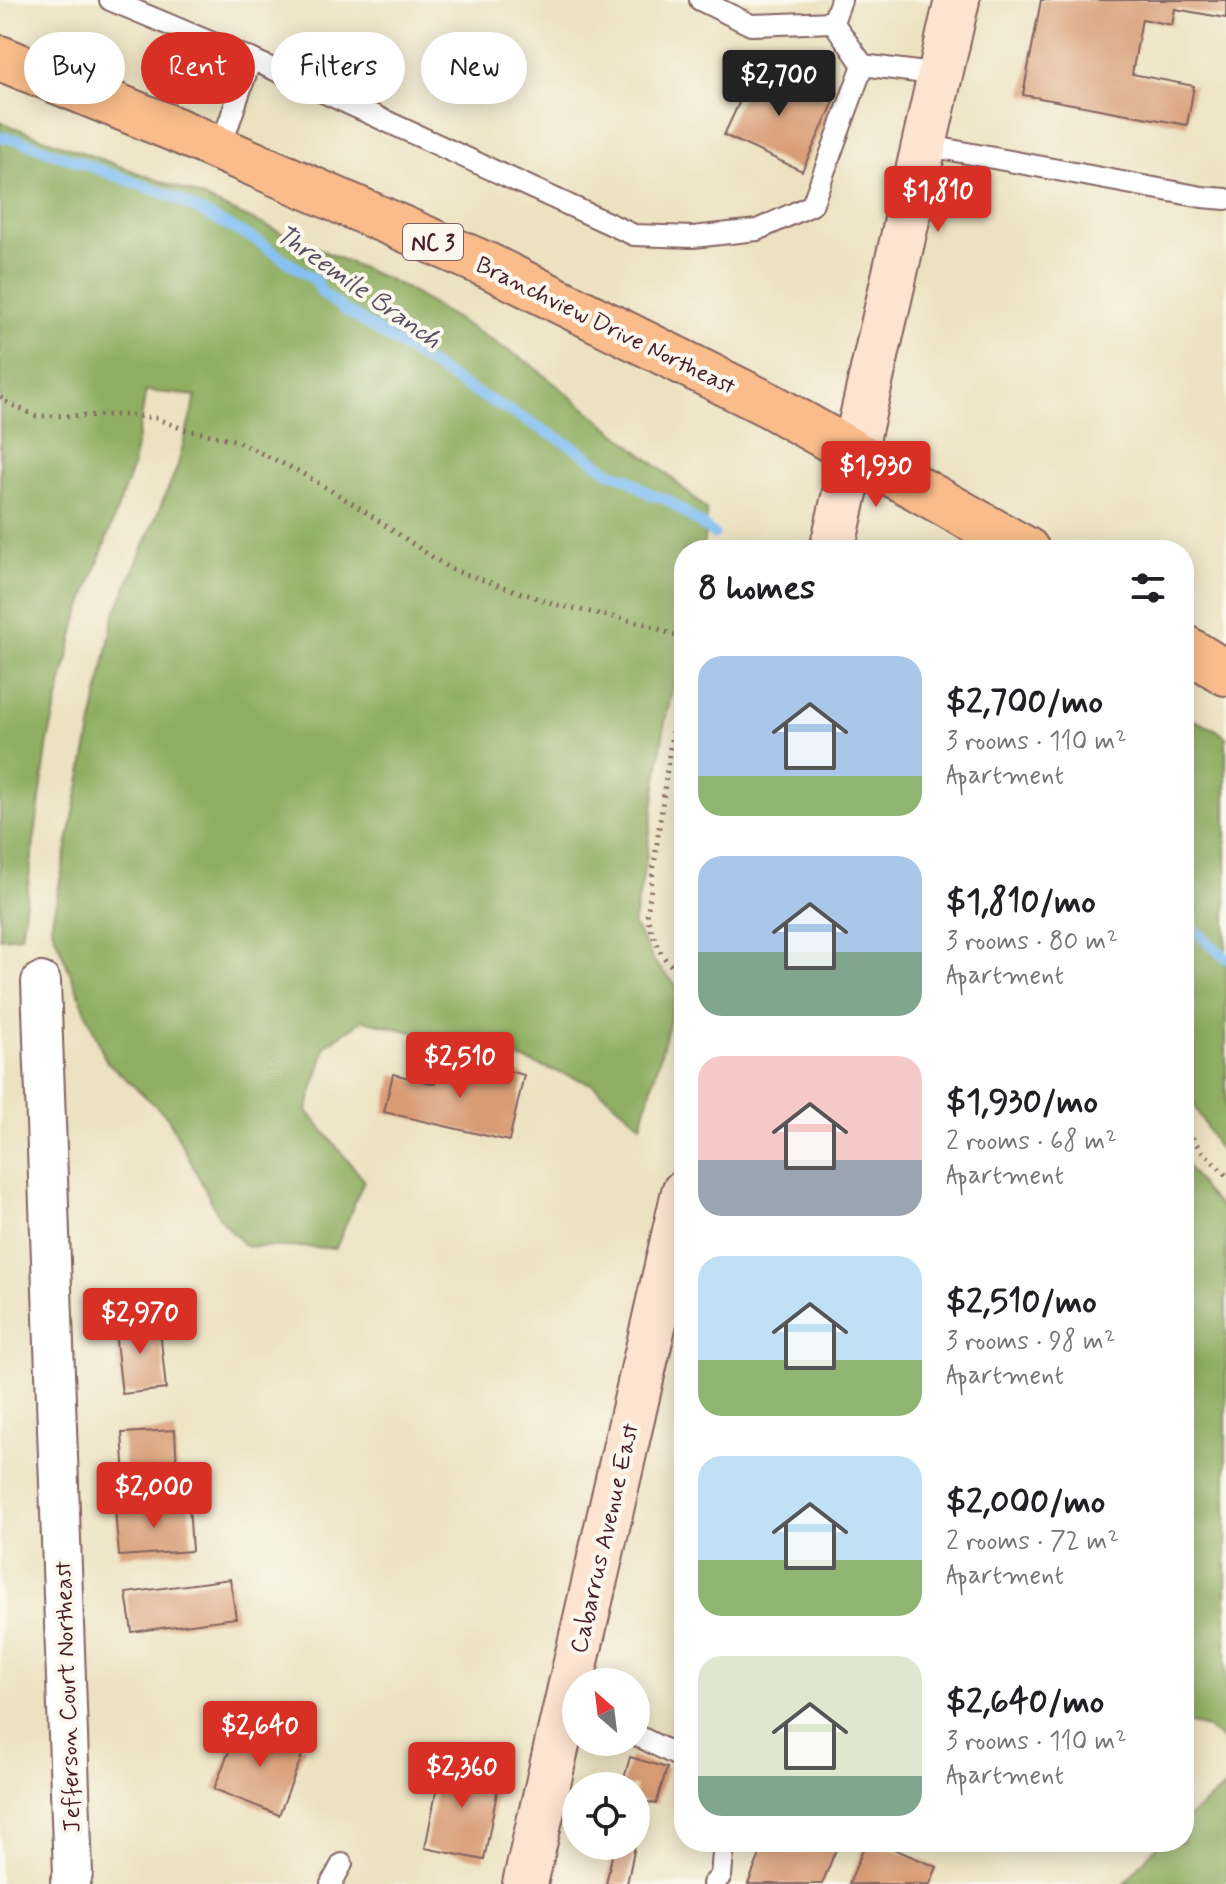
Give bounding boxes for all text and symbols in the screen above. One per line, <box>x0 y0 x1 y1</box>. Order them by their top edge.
chip: Buy <box>24 32 125 104</box>
chip: Rent <box>141 32 255 104</box>
chip: Filters <box>271 32 405 104</box>
chip: New <box>421 32 527 104</box>
pin: $2,700 <box>714 50 844 118</box>
text: $2,700 <box>741 59 817 93</box>
pin: $1,810 <box>873 166 1003 234</box>
text: $1,810 <box>902 175 974 209</box>
water label: Threemile Branch <box>268 218 447 357</box>
road number: NC 3 <box>403 224 463 260</box>
street label: Branchview Drive Northeast <box>470 250 741 403</box>
pin: $1,930 <box>811 441 941 509</box>
text: $1,930 <box>839 450 913 484</box>
text: 8 homes <box>698 566 815 611</box>
icon: filters <box>1126 566 1170 610</box>
text: $2,700/mo <box>946 680 1103 725</box>
icon: home <box>762 688 858 784</box>
text: 3 rooms · 110 m² <box>946 725 1127 759</box>
text: Apartment <box>946 759 1064 793</box>
text: $1,810/mo <box>946 880 1096 925</box>
icon: home <box>762 888 858 984</box>
text: 3 rooms · 80 m² <box>946 925 1118 959</box>
text: Apartment <box>946 959 1064 993</box>
pin: $2,510 <box>395 1032 525 1100</box>
text: $2,510 <box>424 1041 496 1075</box>
text: $1,930/mo <box>946 1080 1098 1125</box>
icon: home <box>762 1088 858 1184</box>
text: 2 rooms · 68 m² <box>946 1125 1117 1159</box>
text: Apartment <box>946 1159 1064 1193</box>
text: $2,510/mo <box>946 1280 1097 1325</box>
pin: $2,970 <box>75 1288 205 1356</box>
icon: home <box>762 1288 858 1384</box>
text: $2,970 <box>101 1297 179 1331</box>
text: 3 rooms · 98 m² <box>946 1325 1115 1359</box>
text: Apartment <box>946 1359 1064 1393</box>
street label: Cabarrus Avenue East <box>564 1420 647 1656</box>
pin: $2,000 <box>89 1462 219 1530</box>
text: $2,000 <box>115 1471 193 1505</box>
text: $2,000/mo <box>946 1480 1105 1525</box>
icon: home <box>762 1488 858 1584</box>
text: 2 rooms · 72 m² <box>946 1525 1119 1559</box>
text: Apartment <box>946 1559 1064 1593</box>
street label: Jefferson Court Northeast <box>48 1560 89 1833</box>
north arrow <box>562 1668 650 1756</box>
map controls <box>562 1668 650 1860</box>
text: $2,640/mo <box>946 1680 1104 1725</box>
icon: home <box>762 1688 858 1784</box>
pin: $2,640 <box>195 1701 325 1769</box>
text: $2,640 <box>221 1710 299 1744</box>
text: 3 rooms · 110 m² <box>946 1725 1127 1759</box>
pin: $2,360 <box>397 1742 527 1810</box>
text: $2,360 <box>426 1751 498 1785</box>
text: Apartment <box>946 1759 1064 1793</box>
button: locate <box>562 1772 650 1860</box>

